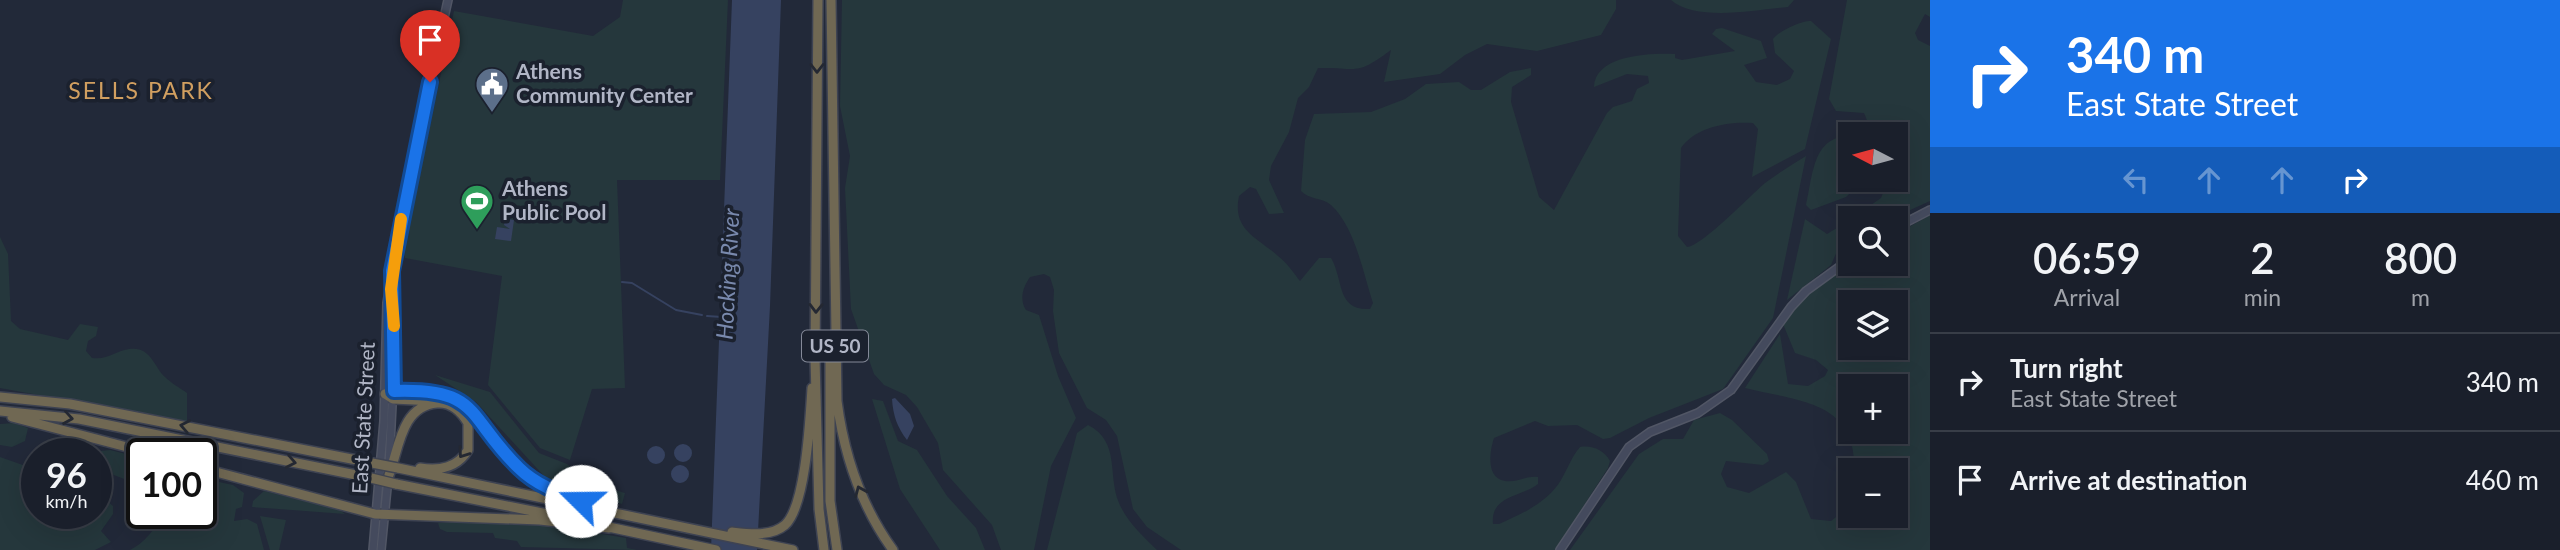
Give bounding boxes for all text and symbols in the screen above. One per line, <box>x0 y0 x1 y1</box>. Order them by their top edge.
pin <box>400 10 460 82</box>
icon: arrive <box>411 21 449 59</box>
text: 340 m <box>2066 25 2204 83</box>
icon: right <box>1951 28 2042 119</box>
place label: Athens Community Center <box>515 58 693 107</box>
one-way arrow <box>809 63 825 74</box>
public building icon: Athens Community Center <box>473 65 511 114</box>
district label: SELLS PARK <box>68 76 214 104</box>
text: East State Street <box>2066 84 2298 123</box>
north arrow <box>1838 122 1908 192</box>
map controls <box>1838 122 1908 528</box>
icon: left <box>2117 161 2155 199</box>
icon: ahead <box>2190 161 2228 199</box>
icon: ahead <box>2263 161 2301 199</box>
icon: right <box>2336 161 2374 199</box>
place label: Athens Public Pool <box>501 175 606 224</box>
sports icon: Athens Public Pool <box>458 182 496 231</box>
water label: Hocking River <box>710 206 744 340</box>
button: search <box>1838 206 1908 276</box>
text: 06:59 <box>2033 233 2141 283</box>
text: 2 <box>2250 233 2275 283</box>
text: 800 <box>2384 233 2457 283</box>
text: Arrival <box>2054 283 2120 311</box>
text: min <box>2244 283 2281 311</box>
text: m <box>2411 283 2430 311</box>
button: layers <box>1838 290 1908 360</box>
one-way arrow <box>808 304 824 314</box>
road number: US 50 <box>802 330 868 362</box>
street label: East State Street <box>346 341 379 495</box>
text: Turn right <box>2010 352 2123 384</box>
icon: right <box>1951 363 1989 401</box>
text: 340 m <box>2466 366 2539 398</box>
button: + <box>1838 374 1908 444</box>
text: East State Street <box>2010 384 2177 412</box>
one-way arrow <box>62 410 74 425</box>
one-way arrow <box>179 419 191 434</box>
speed limit sign: 100 <box>126 438 217 529</box>
one-way arrow <box>458 446 471 459</box>
text: 96 <box>46 453 87 495</box>
one-way arrow <box>285 454 297 469</box>
button: − <box>1838 458 1908 528</box>
icon: arrive <box>1951 461 1989 499</box>
position arrow <box>544 464 618 538</box>
text: Arrive at destination <box>2010 464 2247 496</box>
text: 460 m <box>2466 464 2539 496</box>
one-way arrow <box>854 485 868 498</box>
text: km/h <box>45 490 88 512</box>

